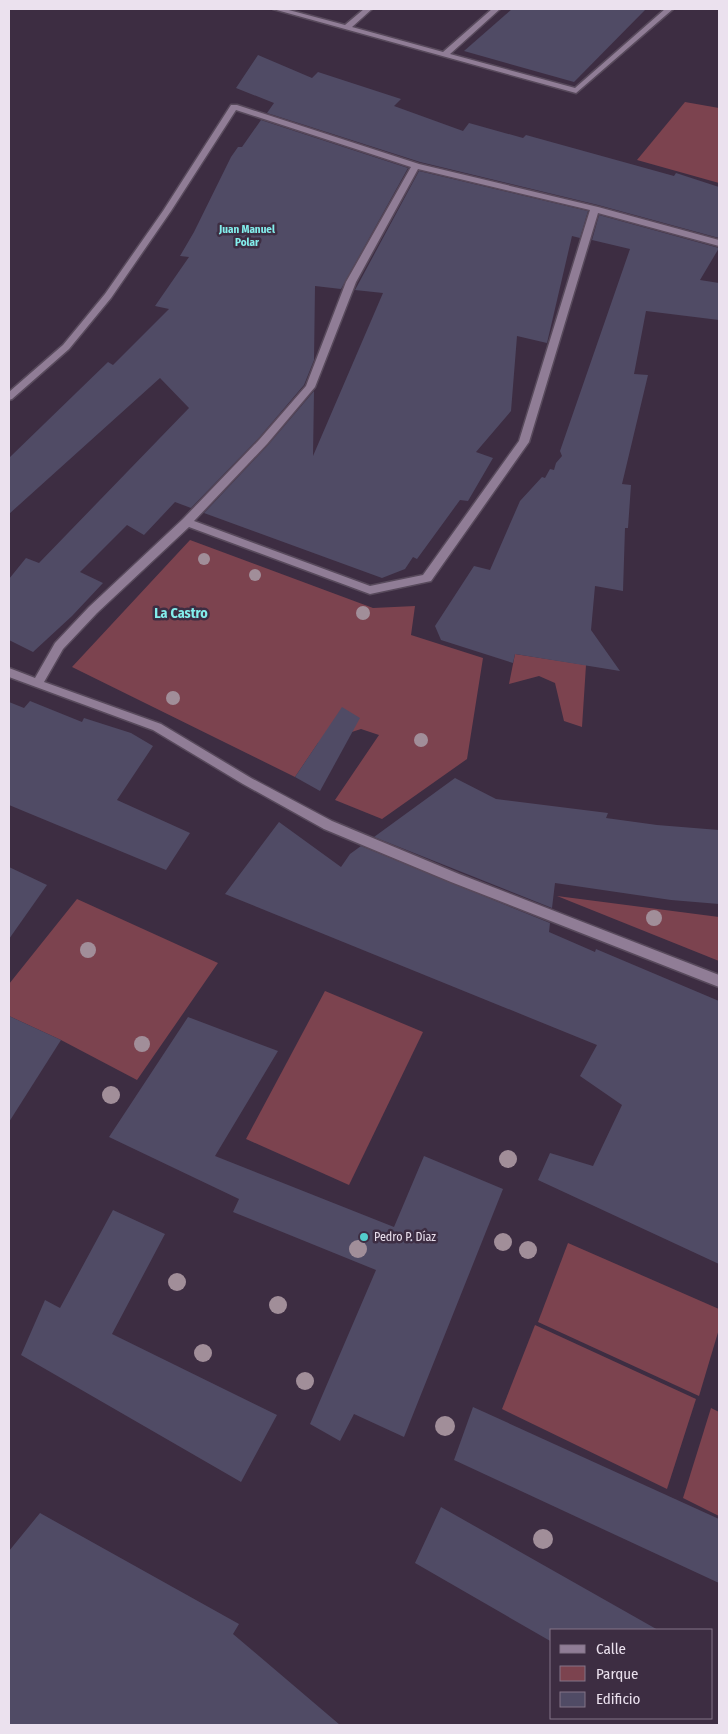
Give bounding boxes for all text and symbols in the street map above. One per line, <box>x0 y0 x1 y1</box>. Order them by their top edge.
district label: Juan Manuel Polar <box>218 223 276 249</box>
district label: La Castro <box>154 605 208 622</box>
place label: Pedro P. Díaz <box>374 1230 436 1244</box>
marker: Pedro P. Díaz <box>358 1231 370 1243</box>
legend <box>550 1629 713 1719</box>
text: Calle <box>596 1640 626 1658</box>
text: Parque <box>596 1665 639 1683</box>
text: Edificio <box>596 1690 641 1708</box>

